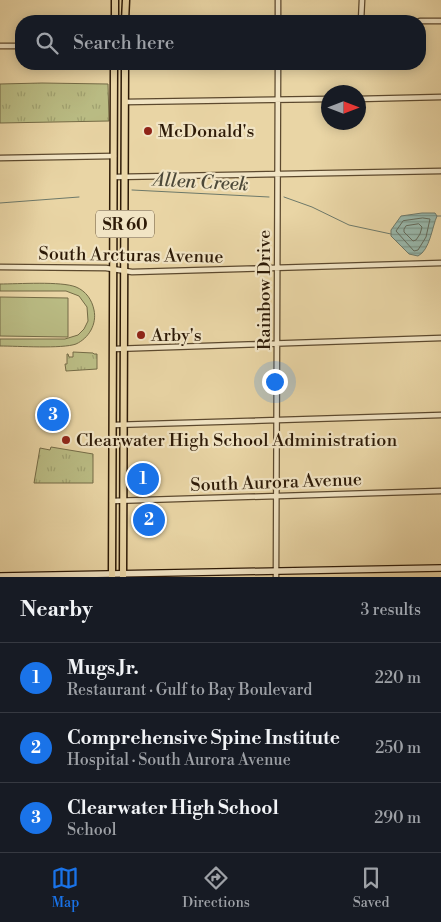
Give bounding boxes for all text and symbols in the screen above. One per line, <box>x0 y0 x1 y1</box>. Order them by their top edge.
search box <box>15 15 426 70</box>
icon: search <box>33 29 61 57</box>
text: Search here <box>73 31 174 55</box>
north arrow <box>321 85 366 130</box>
place label: McDonald's <box>158 120 255 143</box>
marker: McDonald's <box>142 125 154 137</box>
water label: Allen Creek <box>151 167 249 196</box>
road number: SR 60 <box>96 210 154 238</box>
street label: Rainbow Drive <box>253 230 276 350</box>
street label: South Arcturas Avenue <box>38 242 224 269</box>
place label: Arby's <box>150 324 202 347</box>
marker: Arby's <box>135 329 147 341</box>
your location <box>262 369 288 395</box>
pin: 3 <box>37 396 69 434</box>
place label: Clearwater High School Administration <box>76 429 397 452</box>
marker: Clearwater High School Administration <box>60 434 72 446</box>
pin: 1 <box>127 460 159 498</box>
street label: South Aurora Avenue <box>190 468 362 497</box>
pin: 2 <box>133 501 165 539</box>
text: Nearby <box>20 597 93 623</box>
text: 3 results <box>360 600 421 620</box>
text: Mugs Jr. <box>67 656 139 680</box>
text: 1 <box>32 668 40 688</box>
text: 220 m <box>375 668 421 688</box>
text: Restaurant · Gulf to Bay Boulevard <box>67 680 312 700</box>
text: Comprehensive Spine Institute <box>67 726 340 750</box>
text: 2 <box>31 738 41 758</box>
text: 250 m <box>375 738 421 758</box>
text: Hospital · South Aurora Avenue <box>67 750 291 770</box>
text: Clearwater High School <box>67 796 279 820</box>
text: 3 <box>31 808 41 828</box>
text: 290 m <box>374 808 421 828</box>
text: School <box>67 820 116 840</box>
tab: Map <box>51 864 79 912</box>
tab: Directions <box>182 864 250 912</box>
tab: Saved <box>353 864 390 912</box>

